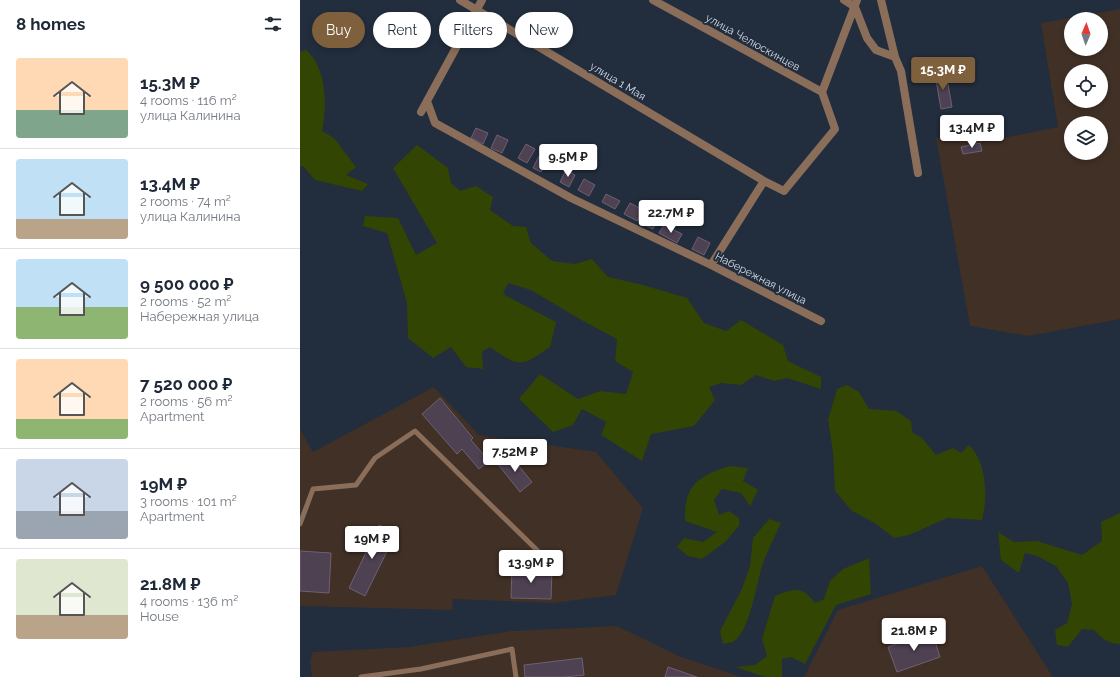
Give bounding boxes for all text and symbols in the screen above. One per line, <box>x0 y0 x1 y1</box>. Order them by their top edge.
street label: улица Челюскинцев <box>703 11 802 74</box>
chip: Buy <box>312 12 365 48</box>
chip: Rent <box>373 12 431 48</box>
chip: Filters <box>439 12 507 48</box>
chip: New <box>515 12 573 48</box>
north arrow <box>1064 12 1108 56</box>
map controls <box>1064 12 1108 160</box>
icon: filters <box>262 13 284 35</box>
text: 8 homes <box>16 14 85 34</box>
pin: 15.3M ₽ <box>906 57 980 91</box>
street label: улица 1 Мая <box>588 60 648 103</box>
text: 15.3M ₽ <box>920 62 966 77</box>
button: locate <box>1064 64 1108 108</box>
text: 15.3M ₽ <box>140 73 200 93</box>
icon: home <box>48 74 96 122</box>
text: 4 rooms · 116 m² <box>140 93 237 108</box>
text: улица Калинина <box>140 108 241 123</box>
pin: 13.4M ₽ <box>935 115 1009 149</box>
button: layers <box>1064 116 1108 160</box>
text: 13.4M ₽ <box>949 120 995 135</box>
pin: 9.5M ₽ <box>535 144 601 178</box>
text: 9.5M ₽ <box>548 149 588 164</box>
text: 13.4M ₽ <box>140 174 200 194</box>
icon: home <box>48 175 96 223</box>
text: 2 rooms · 74 m² <box>140 194 231 209</box>
pin: 22.7M ₽ <box>634 200 708 234</box>
text: 22.7M ₽ <box>648 205 694 220</box>
text: улица Калинина <box>140 209 241 224</box>
street label: Набережная улица <box>713 250 809 307</box>
text: 9 500 000 ₽ <box>140 274 234 294</box>
icon: home <box>48 275 96 323</box>
text: 2 rooms · 52 m² <box>140 294 231 309</box>
text: Набережная улица <box>140 309 259 324</box>
text: 7 520 000 ₽ <box>140 374 232 394</box>
icon: home <box>48 375 96 423</box>
text: 2 rooms · 56 m² <box>140 394 232 409</box>
text: Apartment <box>140 409 204 424</box>
pin: 7.52M ₽ <box>478 439 552 473</box>
text: 7.52M ₽ <box>492 444 538 459</box>
text: 19M ₽ <box>140 474 187 494</box>
icon: home <box>48 475 96 523</box>
text: 3 rooms · 101 m² <box>140 494 237 509</box>
text: Apartment <box>140 509 204 524</box>
pin: 19M ₽ <box>344 526 400 560</box>
text: 19M ₽ <box>354 531 390 546</box>
pin: 13.9M ₽ <box>494 550 568 584</box>
text: 13.9M ₽ <box>508 555 554 570</box>
text: 21.8M ₽ <box>140 574 201 594</box>
icon: home <box>48 575 96 623</box>
text: 4 rooms · 136 m² <box>140 594 238 609</box>
text: House <box>140 609 179 624</box>
pin: 21.8M ₽ <box>877 618 951 652</box>
text: 21.8M ₽ <box>891 623 937 638</box>

